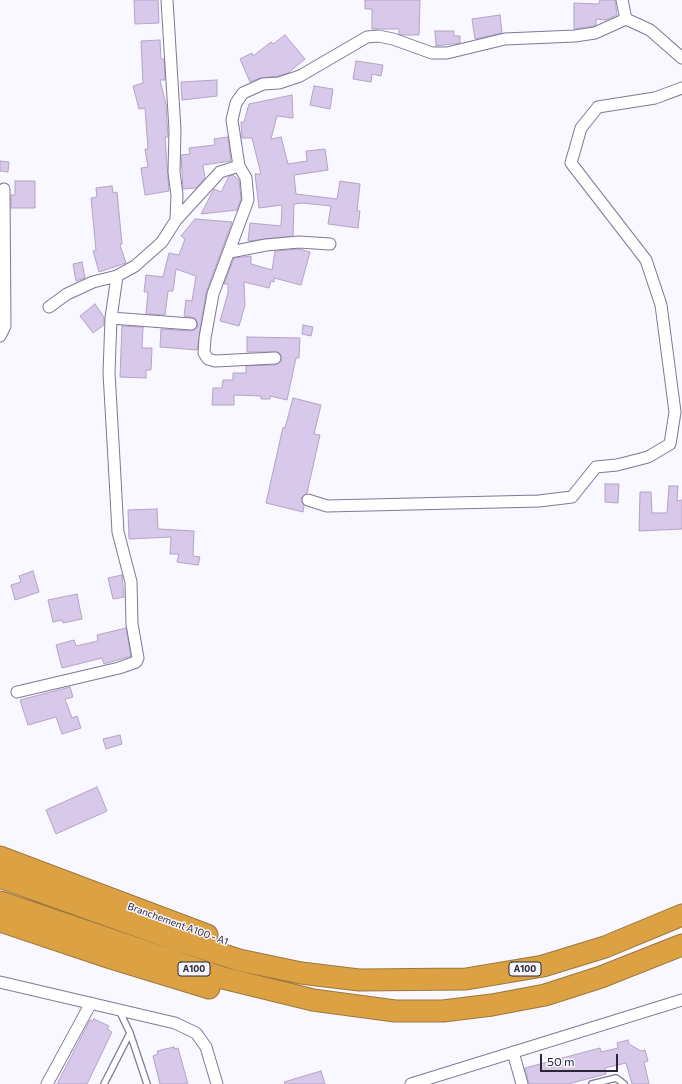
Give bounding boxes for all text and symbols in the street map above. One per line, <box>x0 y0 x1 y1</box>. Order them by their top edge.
street label: Branchement A100 - A1 <box>126 900 230 948</box>
road number: A100 <box>178 962 210 976</box>
road number: A100 <box>509 962 541 976</box>
scale bar <box>542 1046 620 1072</box>
text: 50 m <box>547 1054 575 1068</box>

